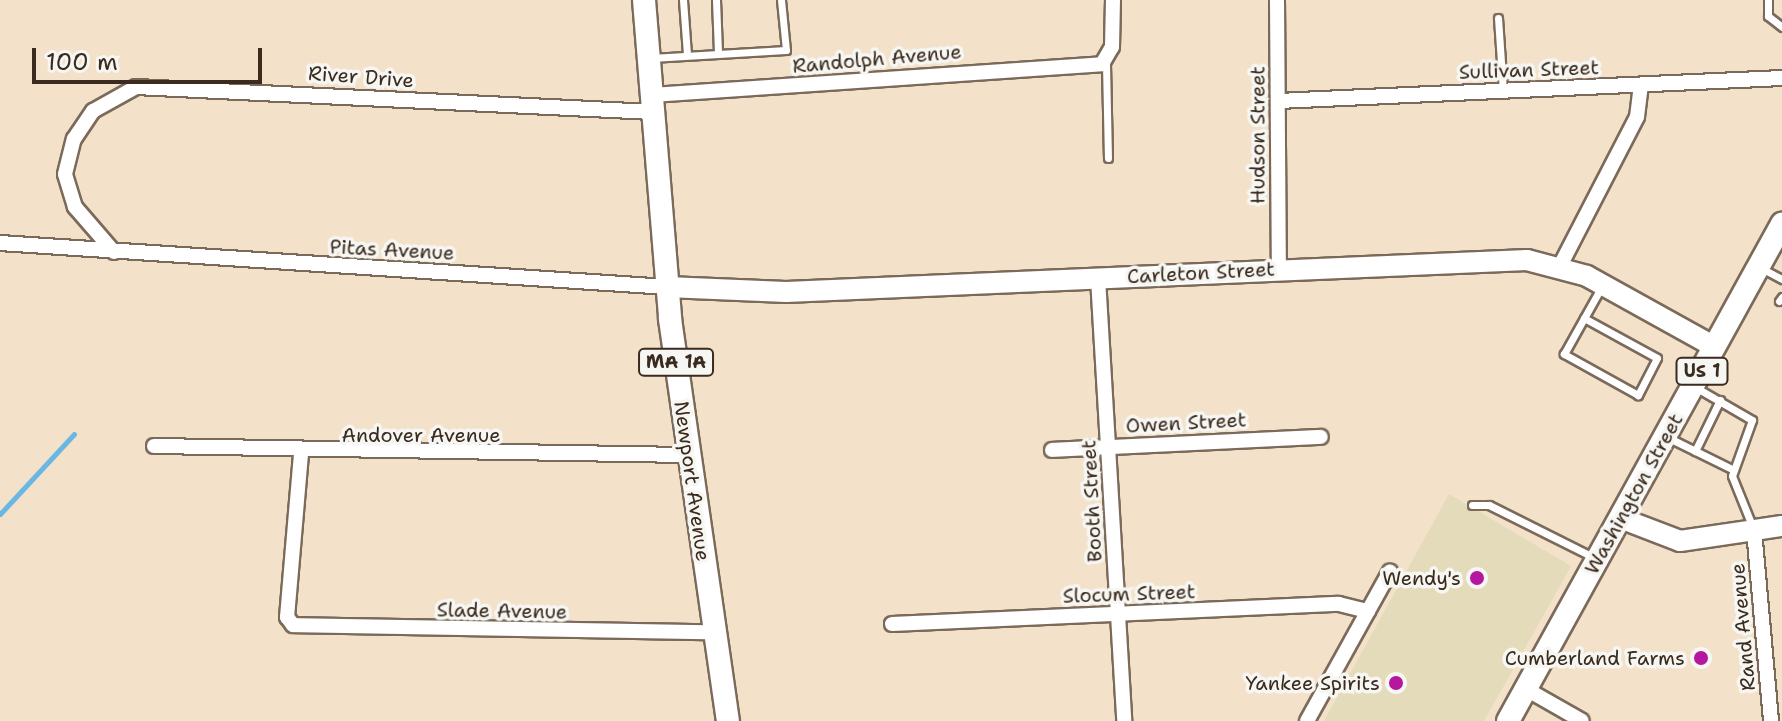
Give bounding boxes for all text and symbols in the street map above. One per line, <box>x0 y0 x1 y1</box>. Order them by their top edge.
scale bar <box>36 32 266 82</box>
street label: Randolph Avenue <box>791 40 963 78</box>
text: 100 m <box>46 46 118 78</box>
street label: Sullivan Street <box>1458 56 1600 84</box>
street label: River Drive <box>307 61 415 93</box>
street label: Hudson Street <box>1246 66 1270 204</box>
street label: Pitas Avenue <box>329 235 455 265</box>
street label: Carleton Street <box>1126 257 1276 289</box>
road number: MA 1A <box>638 348 714 376</box>
road number: US 1 <box>1674 357 1730 385</box>
street label: Newport Avenue <box>669 399 715 563</box>
street label: Owen Street <box>1125 408 1247 438</box>
street label: Washington Street <box>1580 409 1688 579</box>
street label: Andover Avenue <box>341 423 501 447</box>
street label: Booth Street <box>1077 439 1107 563</box>
street label: Rand Avenue <box>1725 562 1761 692</box>
place label: Wendy's <box>1382 566 1461 590</box>
marker: Wendy's <box>1468 569 1486 587</box>
street label: Slocum Street <box>1062 580 1196 608</box>
street label: Slade Avenue <box>437 598 567 624</box>
place label: Cumberland Farms <box>1505 646 1685 670</box>
marker: Cumberland Farms <box>1692 649 1710 667</box>
place label: Yankee Spirits <box>1246 671 1380 695</box>
marker: Yankee Spirits <box>1387 674 1405 692</box>

